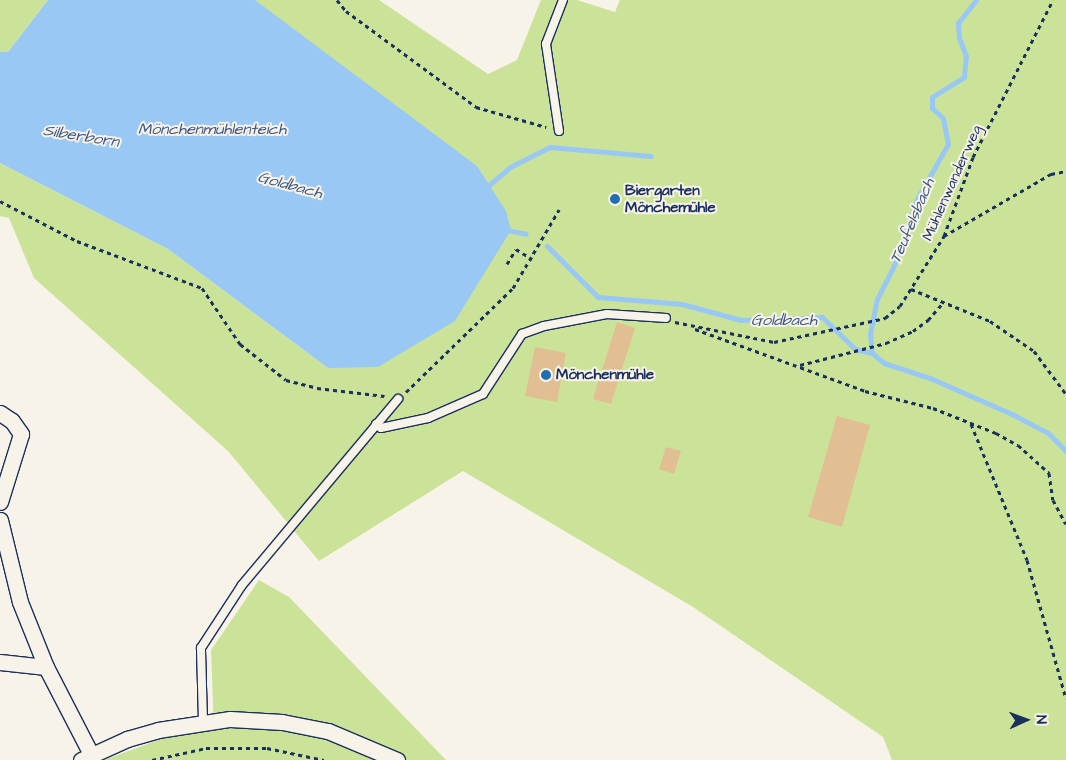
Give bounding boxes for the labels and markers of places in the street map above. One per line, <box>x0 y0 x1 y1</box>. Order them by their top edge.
place label: Biergarten Mönchemühle <box>625 181 716 216</box>
marker: Biergarten Mönchemühle <box>609 193 621 205</box>
place label: Mönchenmühle <box>556 366 654 384</box>
marker: Mönchenmühle <box>540 369 552 381</box>

